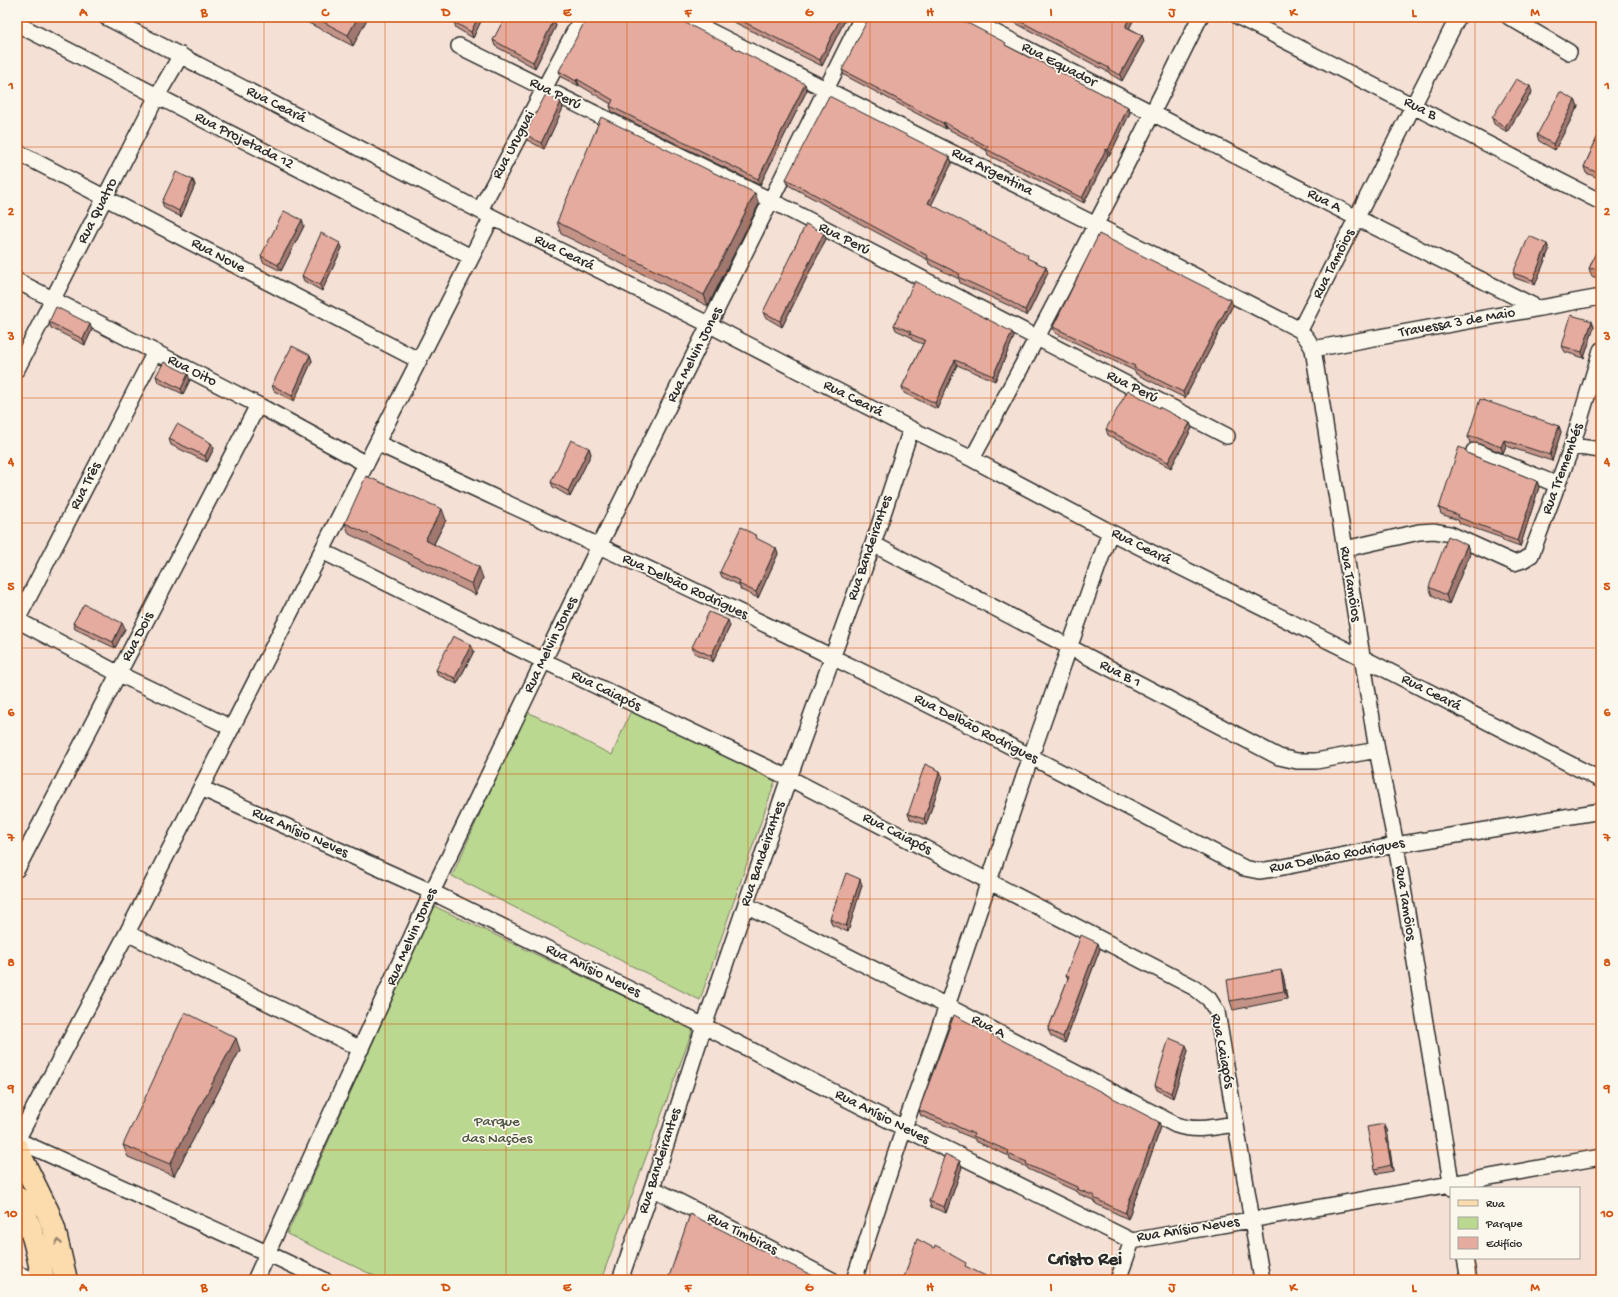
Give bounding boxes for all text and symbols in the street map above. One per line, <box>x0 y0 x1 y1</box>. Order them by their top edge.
text: A <box>78 6 88 21</box>
text: B <box>200 6 209 21</box>
text: C <box>320 6 330 21</box>
text: D <box>441 6 451 21</box>
text: E <box>563 6 572 21</box>
text: F <box>684 6 693 21</box>
text: G <box>805 6 814 21</box>
text: H <box>926 6 934 21</box>
text: I <box>1049 6 1053 21</box>
text: J <box>1168 6 1177 21</box>
text: K <box>1288 6 1298 21</box>
text: L <box>1412 6 1418 21</box>
text: M <box>1530 6 1540 21</box>
street label: Rua Equador <box>1018 38 1101 92</box>
street label: Rua Perú <box>526 74 584 114</box>
text: 1 <box>7 79 14 94</box>
text: 1 <box>1603 79 1610 94</box>
street label: Rua Ceará <box>243 82 309 128</box>
street label: Rua B <box>1401 93 1440 125</box>
street label: Rua Projetada 12 <box>191 108 297 174</box>
street label: Rua Uruguai <box>488 108 540 182</box>
street label: Rua Argentina <box>948 144 1036 201</box>
street label: Rua Quatro <box>74 175 122 247</box>
street label: Rua A <box>1304 185 1345 218</box>
text: 2 <box>8 205 15 220</box>
text: 2 <box>1604 205 1611 220</box>
street label: Rua Perú <box>815 218 873 260</box>
street label: Rua Tamôios <box>1309 226 1359 302</box>
street label: Rua Ceará <box>531 231 598 276</box>
street label: Rua Nove <box>188 234 248 278</box>
street label: Rua Melvin Jones <box>663 304 727 406</box>
street label: Travessa 3 de Maio <box>1396 304 1517 342</box>
text: 3 <box>7 330 15 345</box>
text: 3 <box>1603 330 1611 345</box>
street label: Rua Oito <box>164 351 220 391</box>
street label: Rua Perú <box>1103 366 1161 408</box>
street label: Rua Ceará <box>820 376 886 422</box>
street label: Rua Tremembés <box>1538 420 1588 517</box>
text: 4 <box>7 455 15 470</box>
text: 4 <box>1603 455 1611 470</box>
street label: Rua Três <box>66 459 106 513</box>
street label: Rua Bandeirantes <box>844 493 897 603</box>
street label: Rua Ceará <box>1108 524 1174 570</box>
street label: Rua Tamôios <box>1335 545 1365 623</box>
street label: Rua Delbão Rodrigues <box>619 550 751 624</box>
text: 5 <box>8 580 15 595</box>
text: 5 <box>1604 580 1611 595</box>
street label: Rua Melvin Jones <box>520 593 582 696</box>
street label: Rua Dois <box>118 609 158 665</box>
street label: Rua B 1 <box>1096 656 1144 692</box>
street label: Rua Caiapós <box>568 666 644 716</box>
street label: Rua Ceará <box>1398 670 1464 716</box>
street label: Rua Delbão Rodrigues <box>911 690 1042 768</box>
text: 6 <box>8 706 15 721</box>
text: 6 <box>1604 706 1611 721</box>
street label: Rua Bandeirantes <box>737 799 790 909</box>
street label: Rua Anísio Neves <box>249 804 351 862</box>
street label: Rua Caiapós <box>859 809 935 859</box>
text: 7 <box>7 831 16 846</box>
text: 7 <box>1603 831 1612 846</box>
street label: Rua Delbão Rodrigues <box>1268 834 1406 878</box>
street label: Rua Tamôios <box>1390 864 1420 942</box>
street label: Rua Melvin Jones <box>382 885 442 989</box>
street label: Rua Anísio Neves <box>543 940 644 1002</box>
text: 8 <box>7 956 15 971</box>
text: 8 <box>1603 956 1611 971</box>
street label: Rua A <box>968 1011 1009 1044</box>
street label: Rua Caiapós <box>1206 1012 1238 1090</box>
text: 9 <box>7 1082 15 1097</box>
text: 9 <box>1603 1082 1611 1097</box>
street label: Rua Anísio Neves <box>832 1085 933 1149</box>
street label: Rua Bandeirantes <box>634 1106 686 1216</box>
park label: Parque das Nações <box>462 1113 533 1148</box>
legend <box>1450 1187 1580 1259</box>
text: Rua <box>1486 1198 1505 1212</box>
text: 10 <box>4 1207 18 1222</box>
text: 10 <box>1600 1207 1614 1222</box>
street label: Rua Timbiras <box>704 1209 781 1260</box>
street label: Rua Anísio Neves <box>1135 1213 1241 1247</box>
text: Parque <box>1485 1218 1523 1232</box>
text: Edifício <box>1486 1238 1522 1252</box>
one-way arrow <box>54 1239 62 1245</box>
district label: Cristo Rei <box>1047 1249 1122 1272</box>
text: A <box>78 1281 88 1296</box>
text: B <box>200 1281 209 1296</box>
text: C <box>320 1281 330 1296</box>
text: D <box>441 1281 451 1296</box>
text: E <box>563 1281 572 1296</box>
text: F <box>684 1281 693 1296</box>
text: G <box>805 1281 814 1296</box>
text: H <box>926 1281 934 1296</box>
text: I <box>1049 1281 1053 1296</box>
text: J <box>1168 1281 1177 1296</box>
text: K <box>1288 1281 1298 1296</box>
text: L <box>1412 1281 1418 1296</box>
text: M <box>1530 1281 1540 1296</box>

